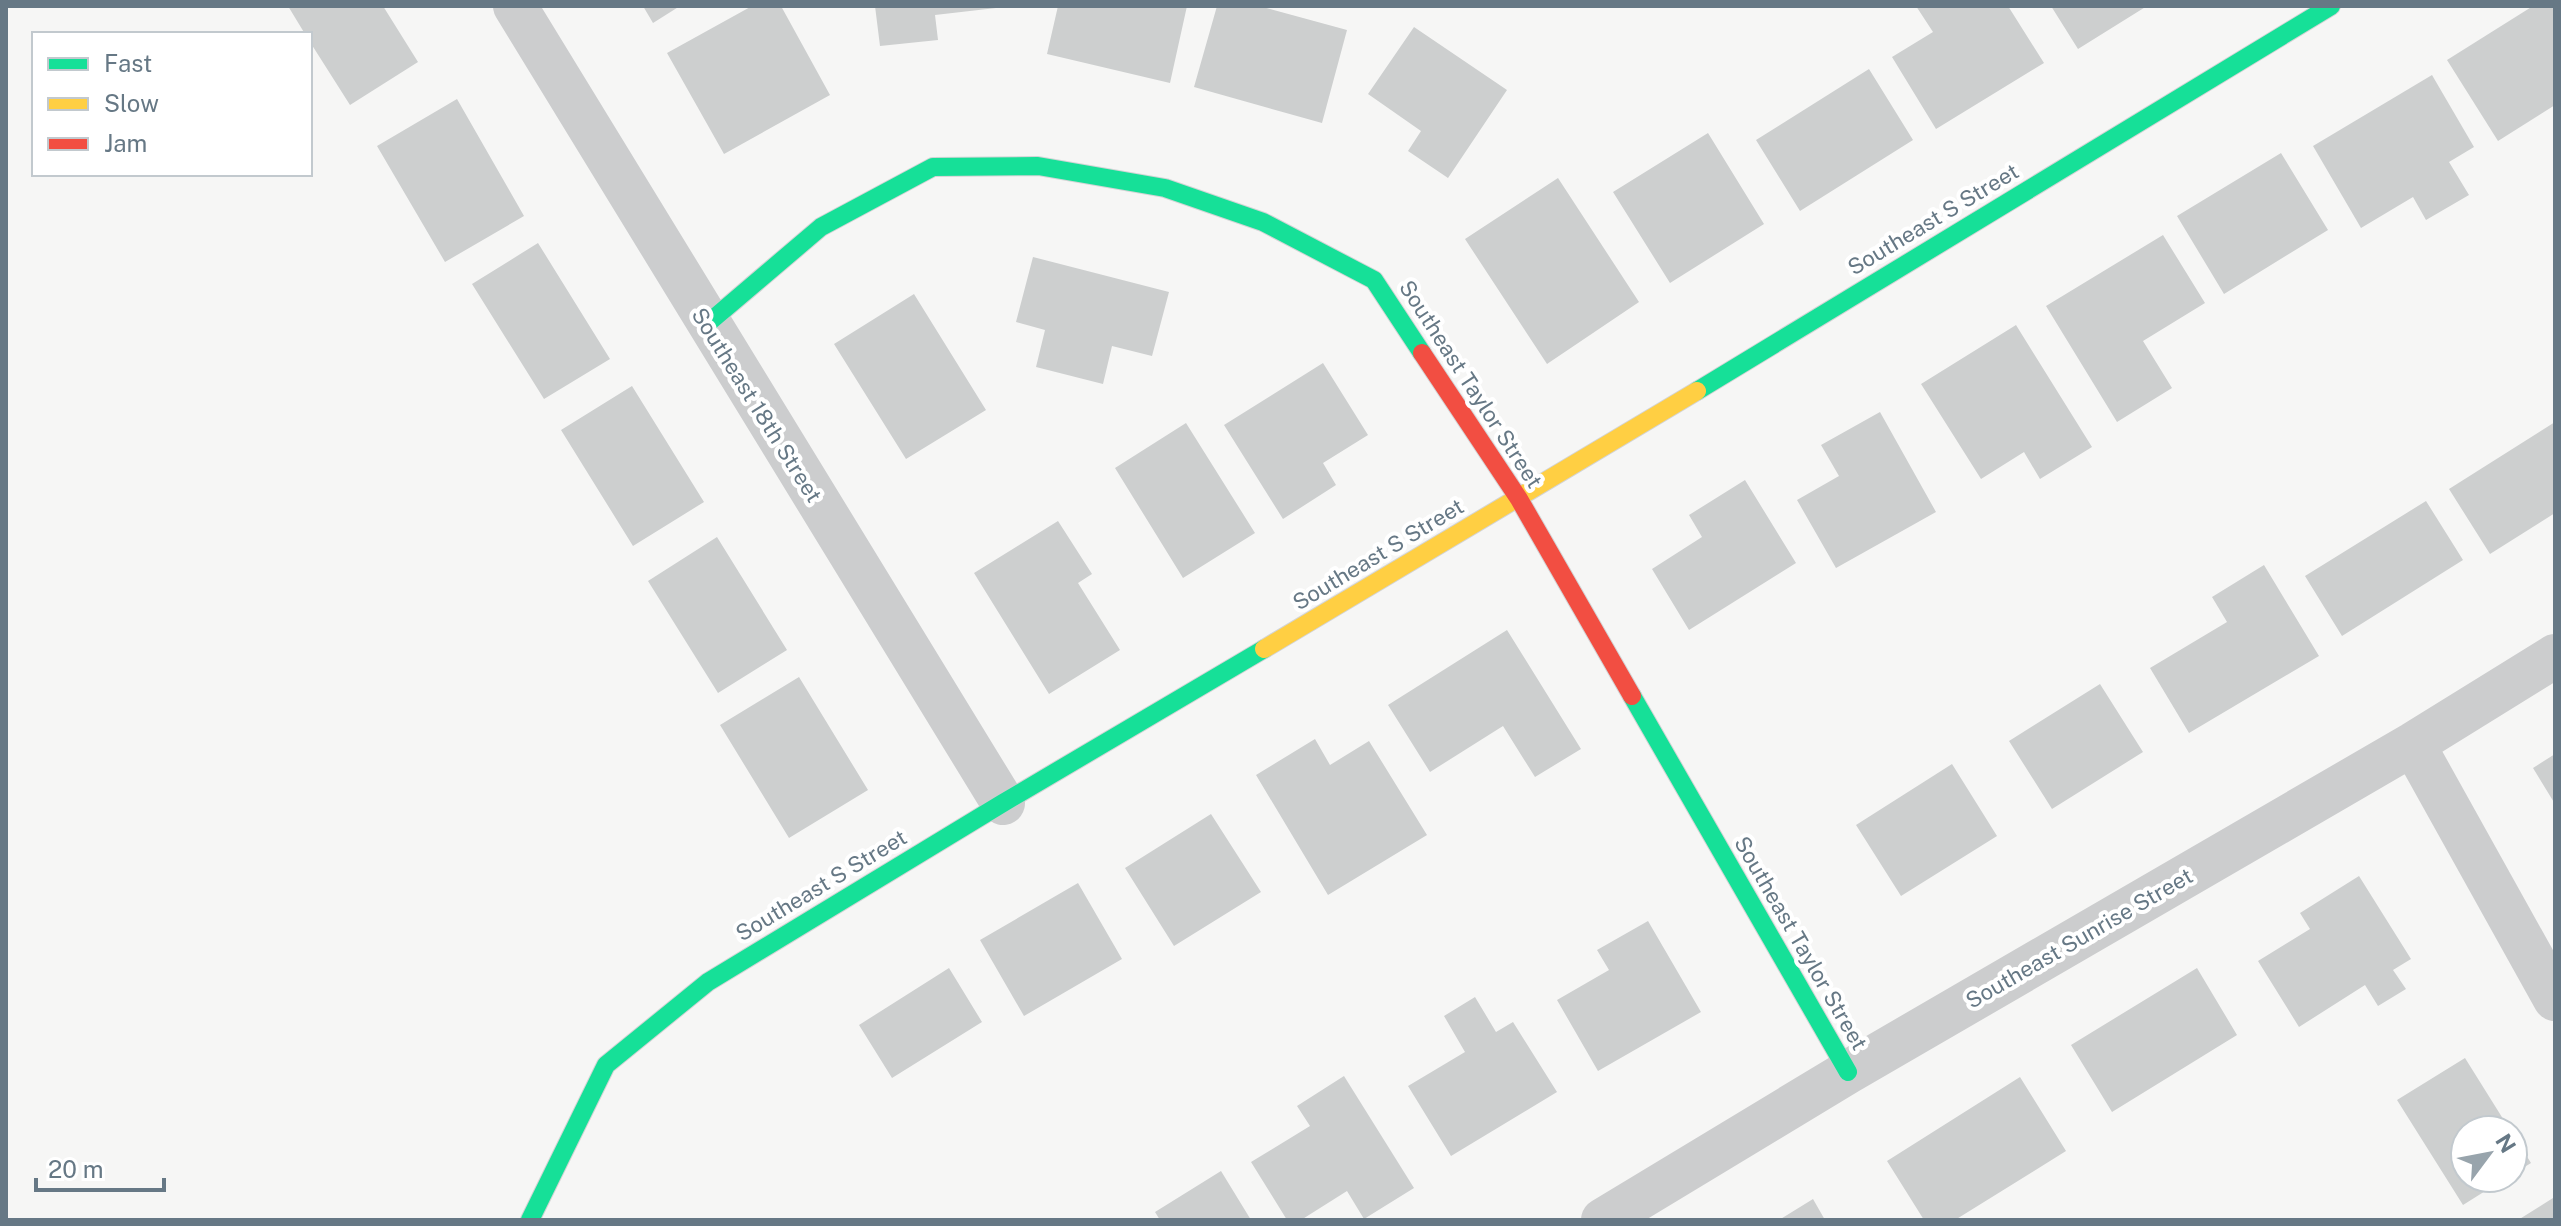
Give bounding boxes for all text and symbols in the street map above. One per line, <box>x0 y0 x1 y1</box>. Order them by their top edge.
legend <box>32 32 312 176</box>
text: Fast <box>104 49 152 77</box>
text: Slow <box>104 89 159 117</box>
text: Jam <box>104 129 147 157</box>
street label: Southeast S Street <box>1843 158 2023 280</box>
street label: Southeast Taylor Street <box>1394 275 1548 493</box>
street label: Southeast 18th Street <box>687 303 827 507</box>
street label: Southeast S Street <box>1288 493 1468 615</box>
street label: Southeast S Street <box>731 824 911 946</box>
street label: Southeast Taylor Street <box>1729 832 1873 1054</box>
street label: Southeast Sunrise Street <box>1961 862 2197 1014</box>
north arrow <box>2449 1114 2529 1194</box>
text: N <box>2490 1129 2522 1158</box>
scale bar <box>36 1142 164 1192</box>
text: 20 m <box>48 1155 104 1183</box>

